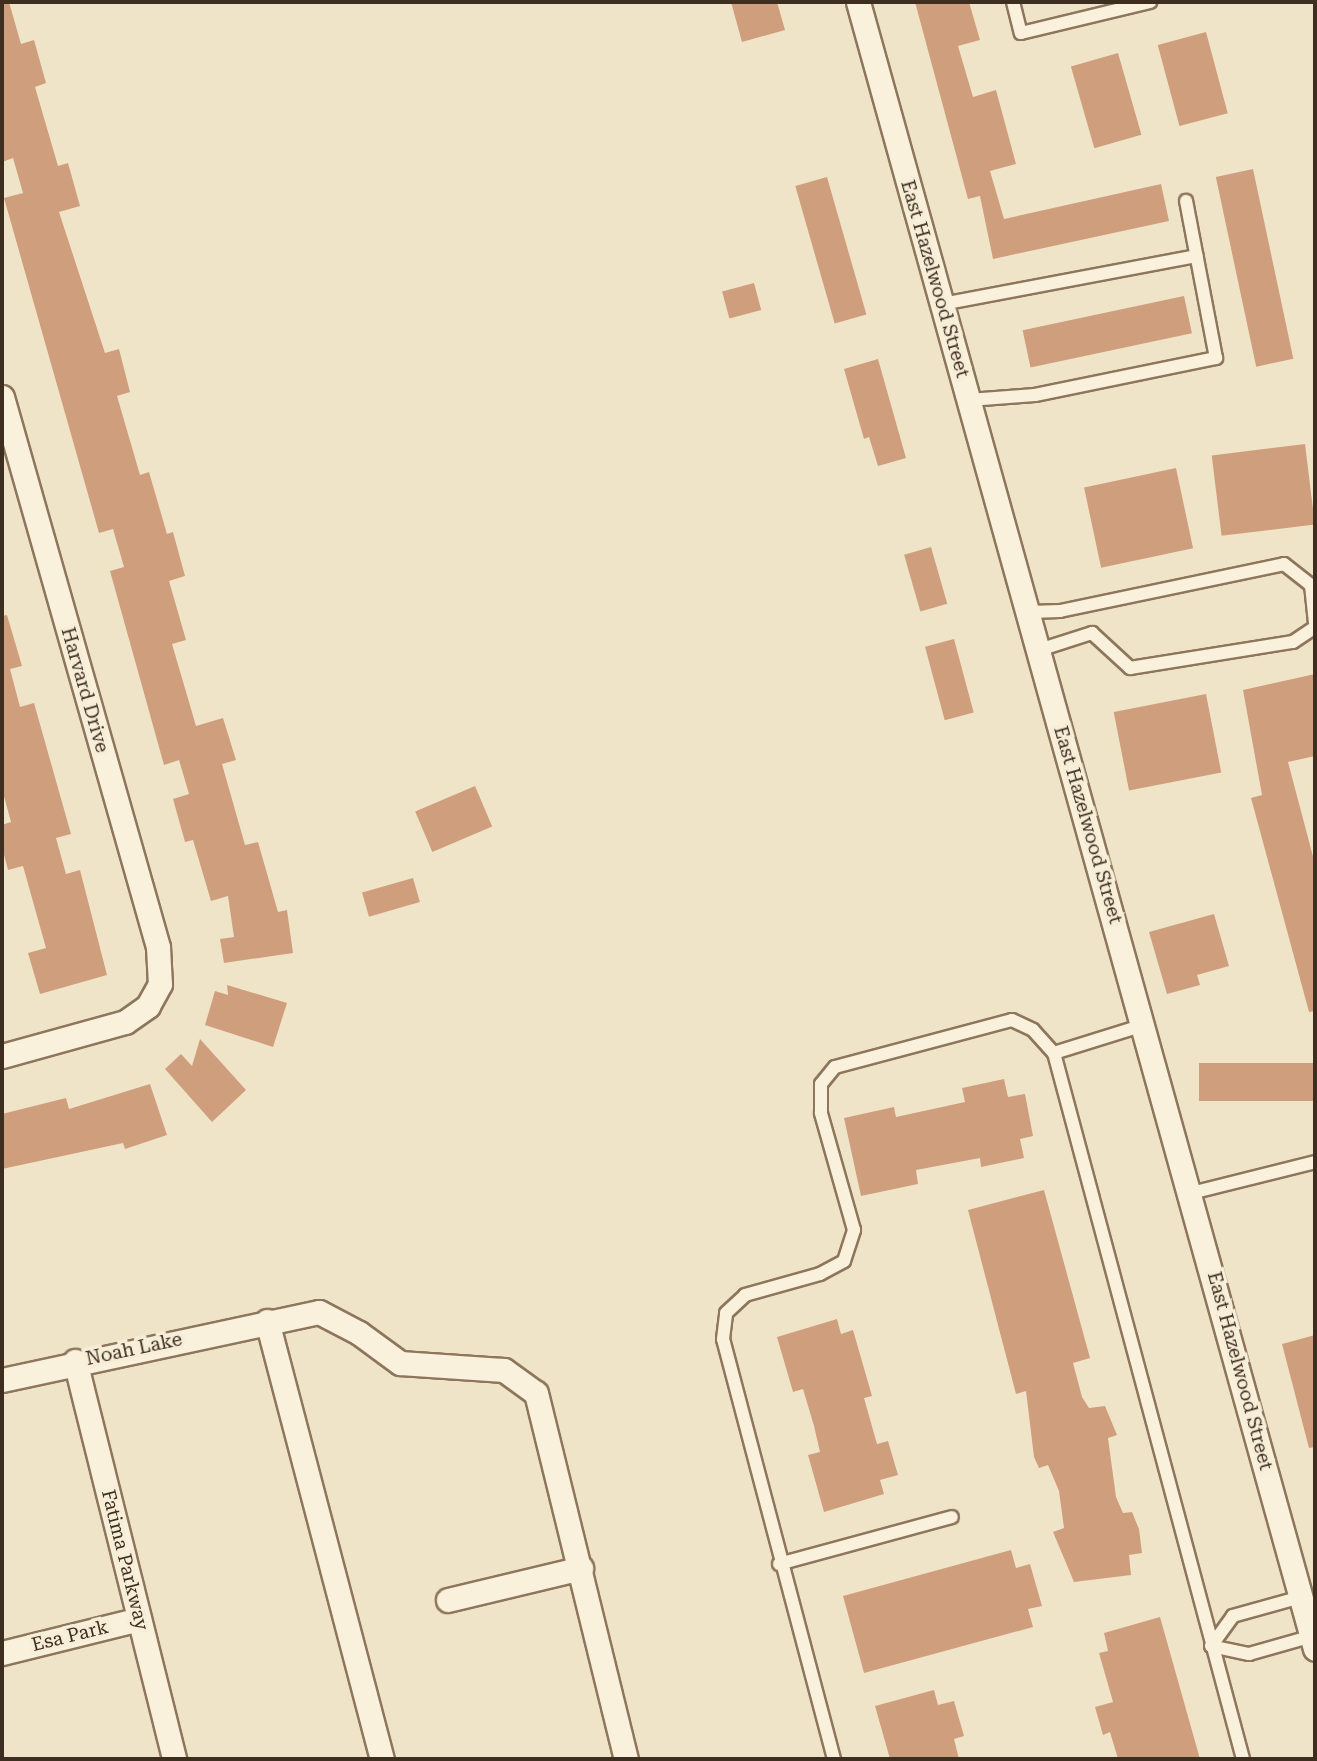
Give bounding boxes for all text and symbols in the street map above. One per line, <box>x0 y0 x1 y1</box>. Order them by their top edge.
street label: East Hazelwood Street <box>896 178 974 380</box>
street label: Harvard Drive <box>56 625 114 755</box>
street label: East Hazelwood Street <box>1049 724 1127 926</box>
street label: East Hazelwood Street <box>1203 1269 1277 1473</box>
street label: Noah Lake <box>84 1328 184 1370</box>
street label: Fatima Parkway <box>96 1487 154 1633</box>
street label: Esa Park <box>29 1615 111 1657</box>

